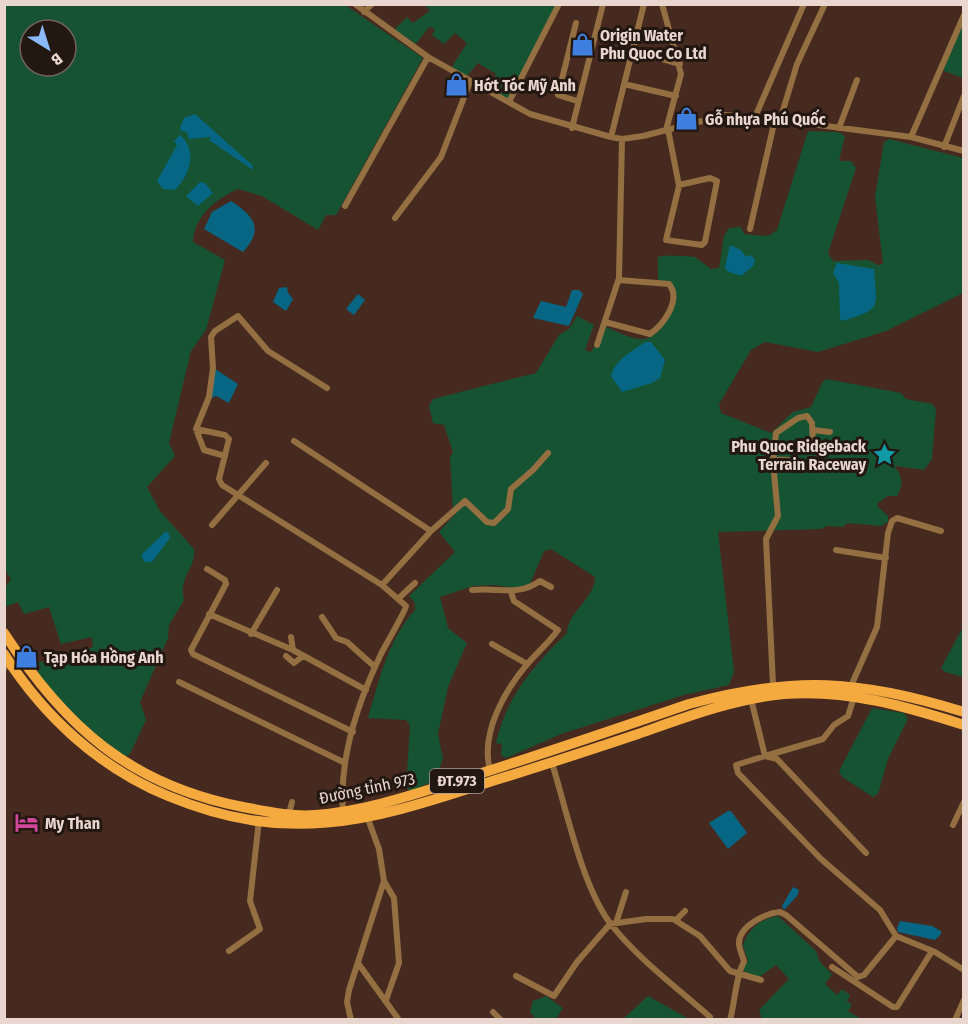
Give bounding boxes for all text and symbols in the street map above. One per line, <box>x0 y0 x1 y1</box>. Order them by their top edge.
north arrow <box>18 18 78 78</box>
place label: Origin Water Phu Quoc Co Ltd <box>600 26 707 63</box>
shop icon: Origin Water Phu Quoc Co Ltd <box>569 31 595 57</box>
text: B <box>48 49 66 70</box>
shop icon: Hớt Tóc Mỹ Anh <box>443 72 469 98</box>
place label: Hớt Tóc Mỹ Anh <box>474 76 576 95</box>
shop icon: Gỗ nhựa Phú Quốc <box>674 106 700 132</box>
place label: Gỗ nhựa Phú Quốc <box>705 109 826 129</box>
place label: Phu Quoc Ridgeback Terrain Raceway <box>731 437 867 474</box>
place icon: Phu Quoc Ridgeback Terrain Raceway <box>871 442 897 468</box>
shop icon: Tạp Hóa Hồng Anh <box>13 644 39 670</box>
place label: Tạp Hóa Hồng Anh <box>44 647 164 667</box>
street label: Đường tỉnh 973 <box>317 769 417 808</box>
road number: ĐT.973 <box>430 769 484 793</box>
hotel icon: My Than <box>14 810 40 836</box>
place label: My Than <box>45 814 100 833</box>

